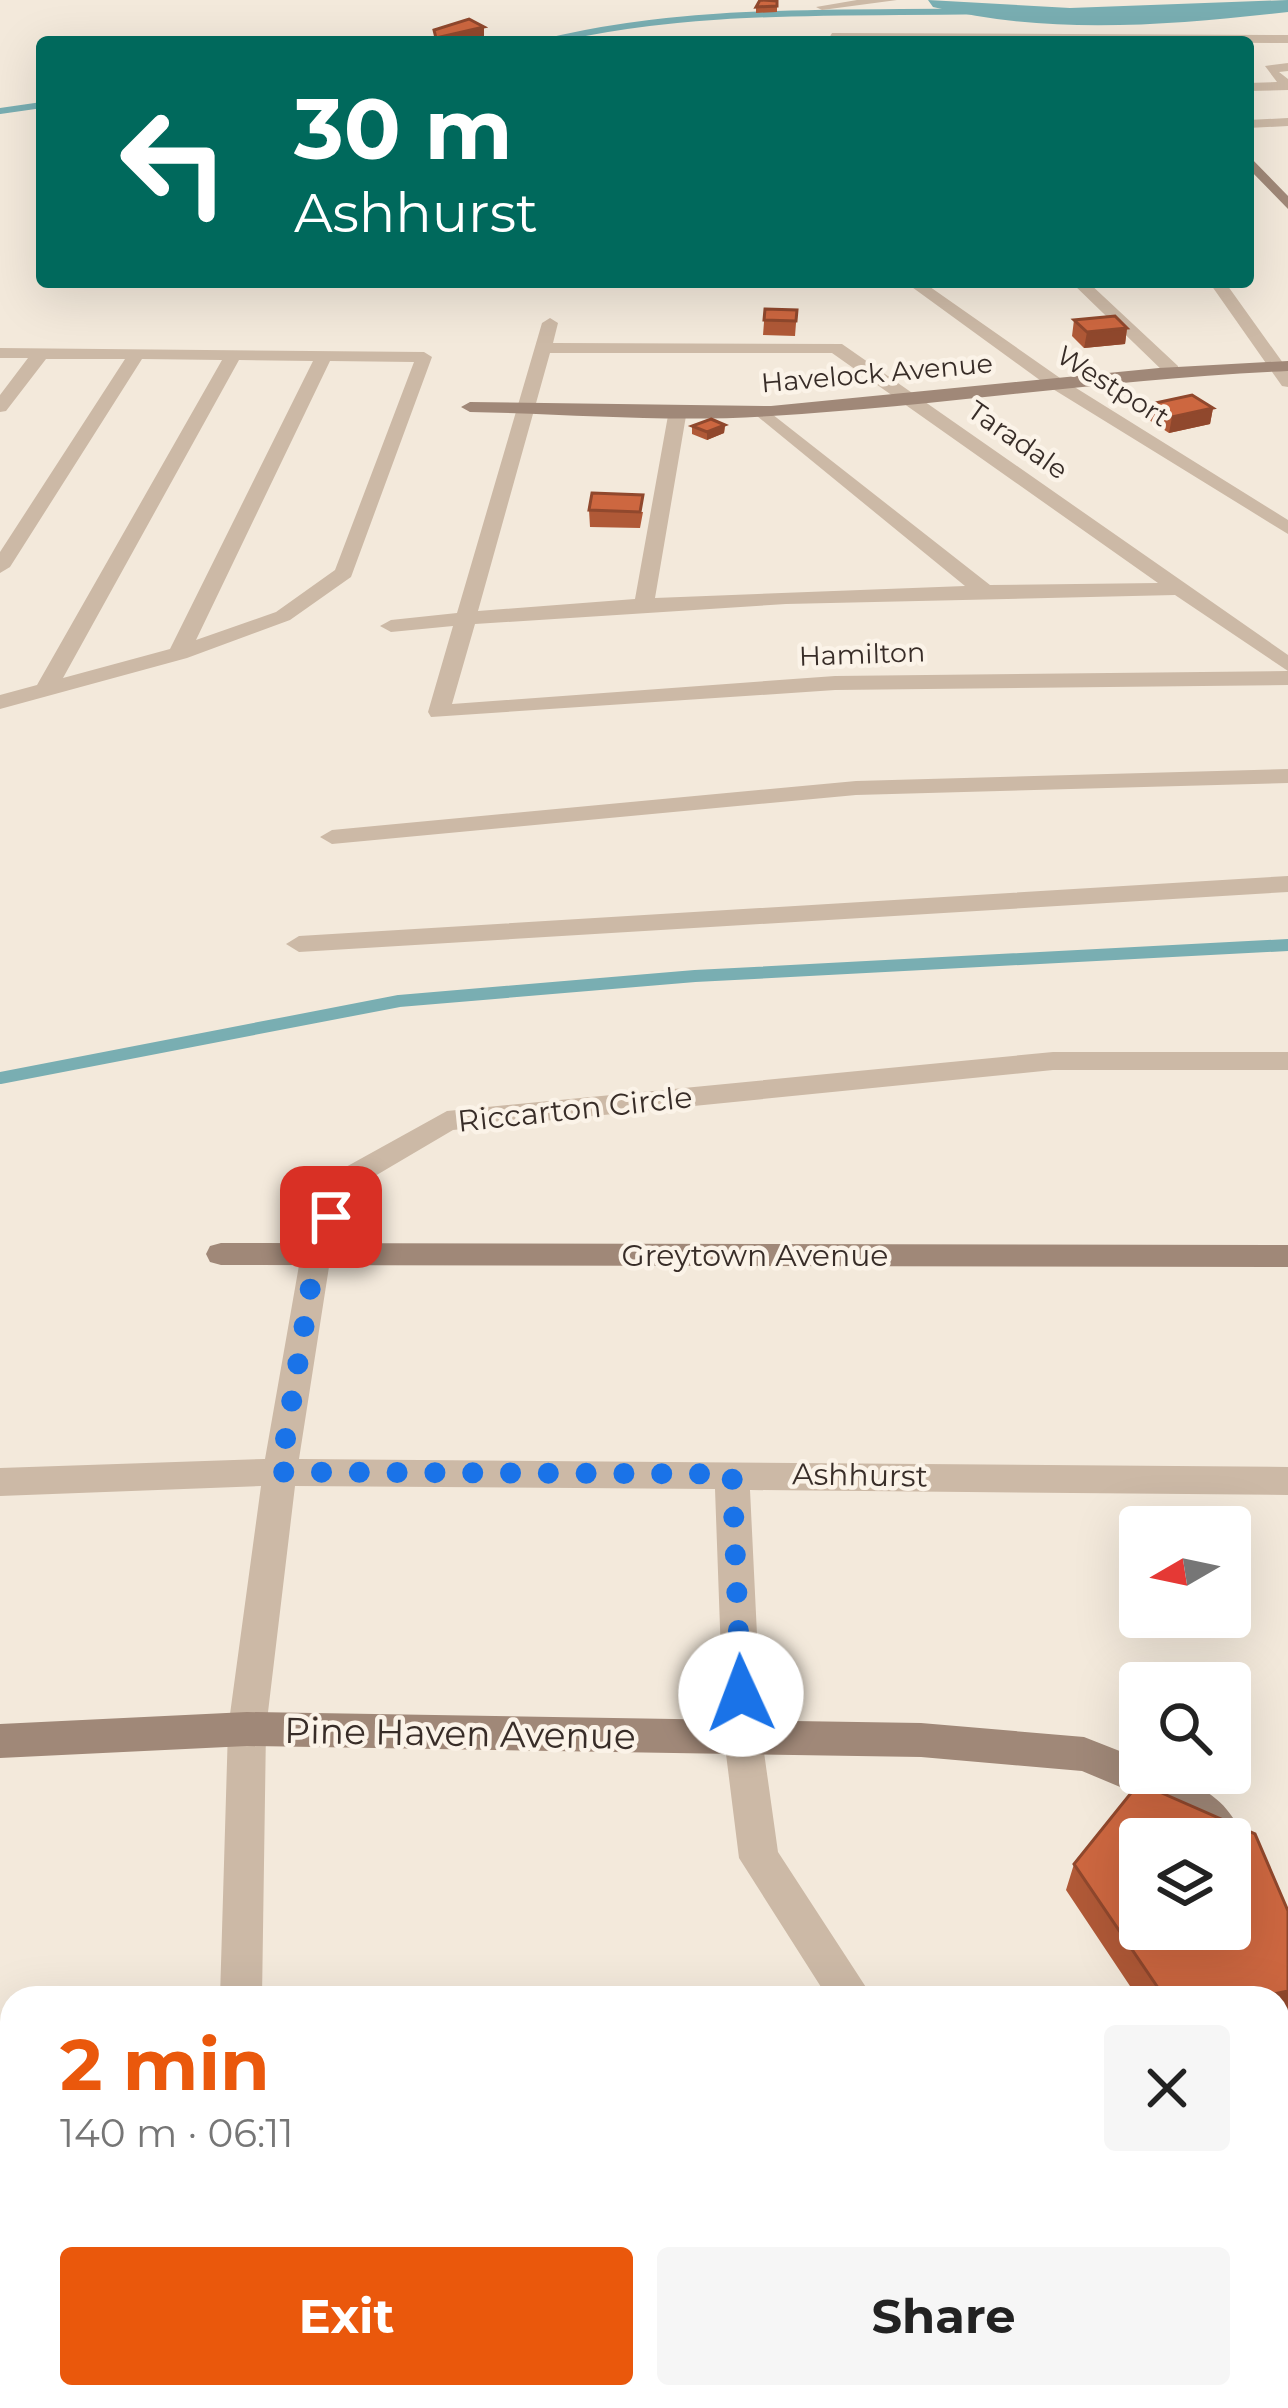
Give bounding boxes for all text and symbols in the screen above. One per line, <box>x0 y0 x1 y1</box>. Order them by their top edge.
text: 30 m <box>294 78 513 180</box>
icon: left <box>96 84 252 240</box>
text: Ashhurst <box>294 180 538 246</box>
street label: Westport <box>1051 339 1175 433</box>
street label: Havelock Avenue <box>760 346 994 400</box>
street label: Taradale <box>962 394 1074 486</box>
street label: Hamilton <box>798 635 926 673</box>
street label: Riccarton Circle <box>456 1078 694 1140</box>
pin <box>280 1166 382 1268</box>
icon: arrive <box>298 1184 364 1250</box>
street label: Greytown Avenue <box>622 1237 888 1274</box>
street label: Ashhurst <box>792 1455 928 1495</box>
north arrow <box>1119 1506 1251 1638</box>
map controls <box>1119 1506 1251 1950</box>
position arrow <box>678 1631 804 1757</box>
button: search <box>1119 1662 1251 1794</box>
street label: Pine Haven Avenue <box>284 1708 636 1758</box>
button: layers <box>1119 1818 1251 1950</box>
text: 2 min <box>60 2020 270 2108</box>
button: close <box>1104 2025 1230 2151</box>
text: 140 m · 06:11 <box>60 2109 294 2157</box>
button: Exit <box>60 2247 633 2385</box>
button: Share <box>657 2247 1230 2385</box>

